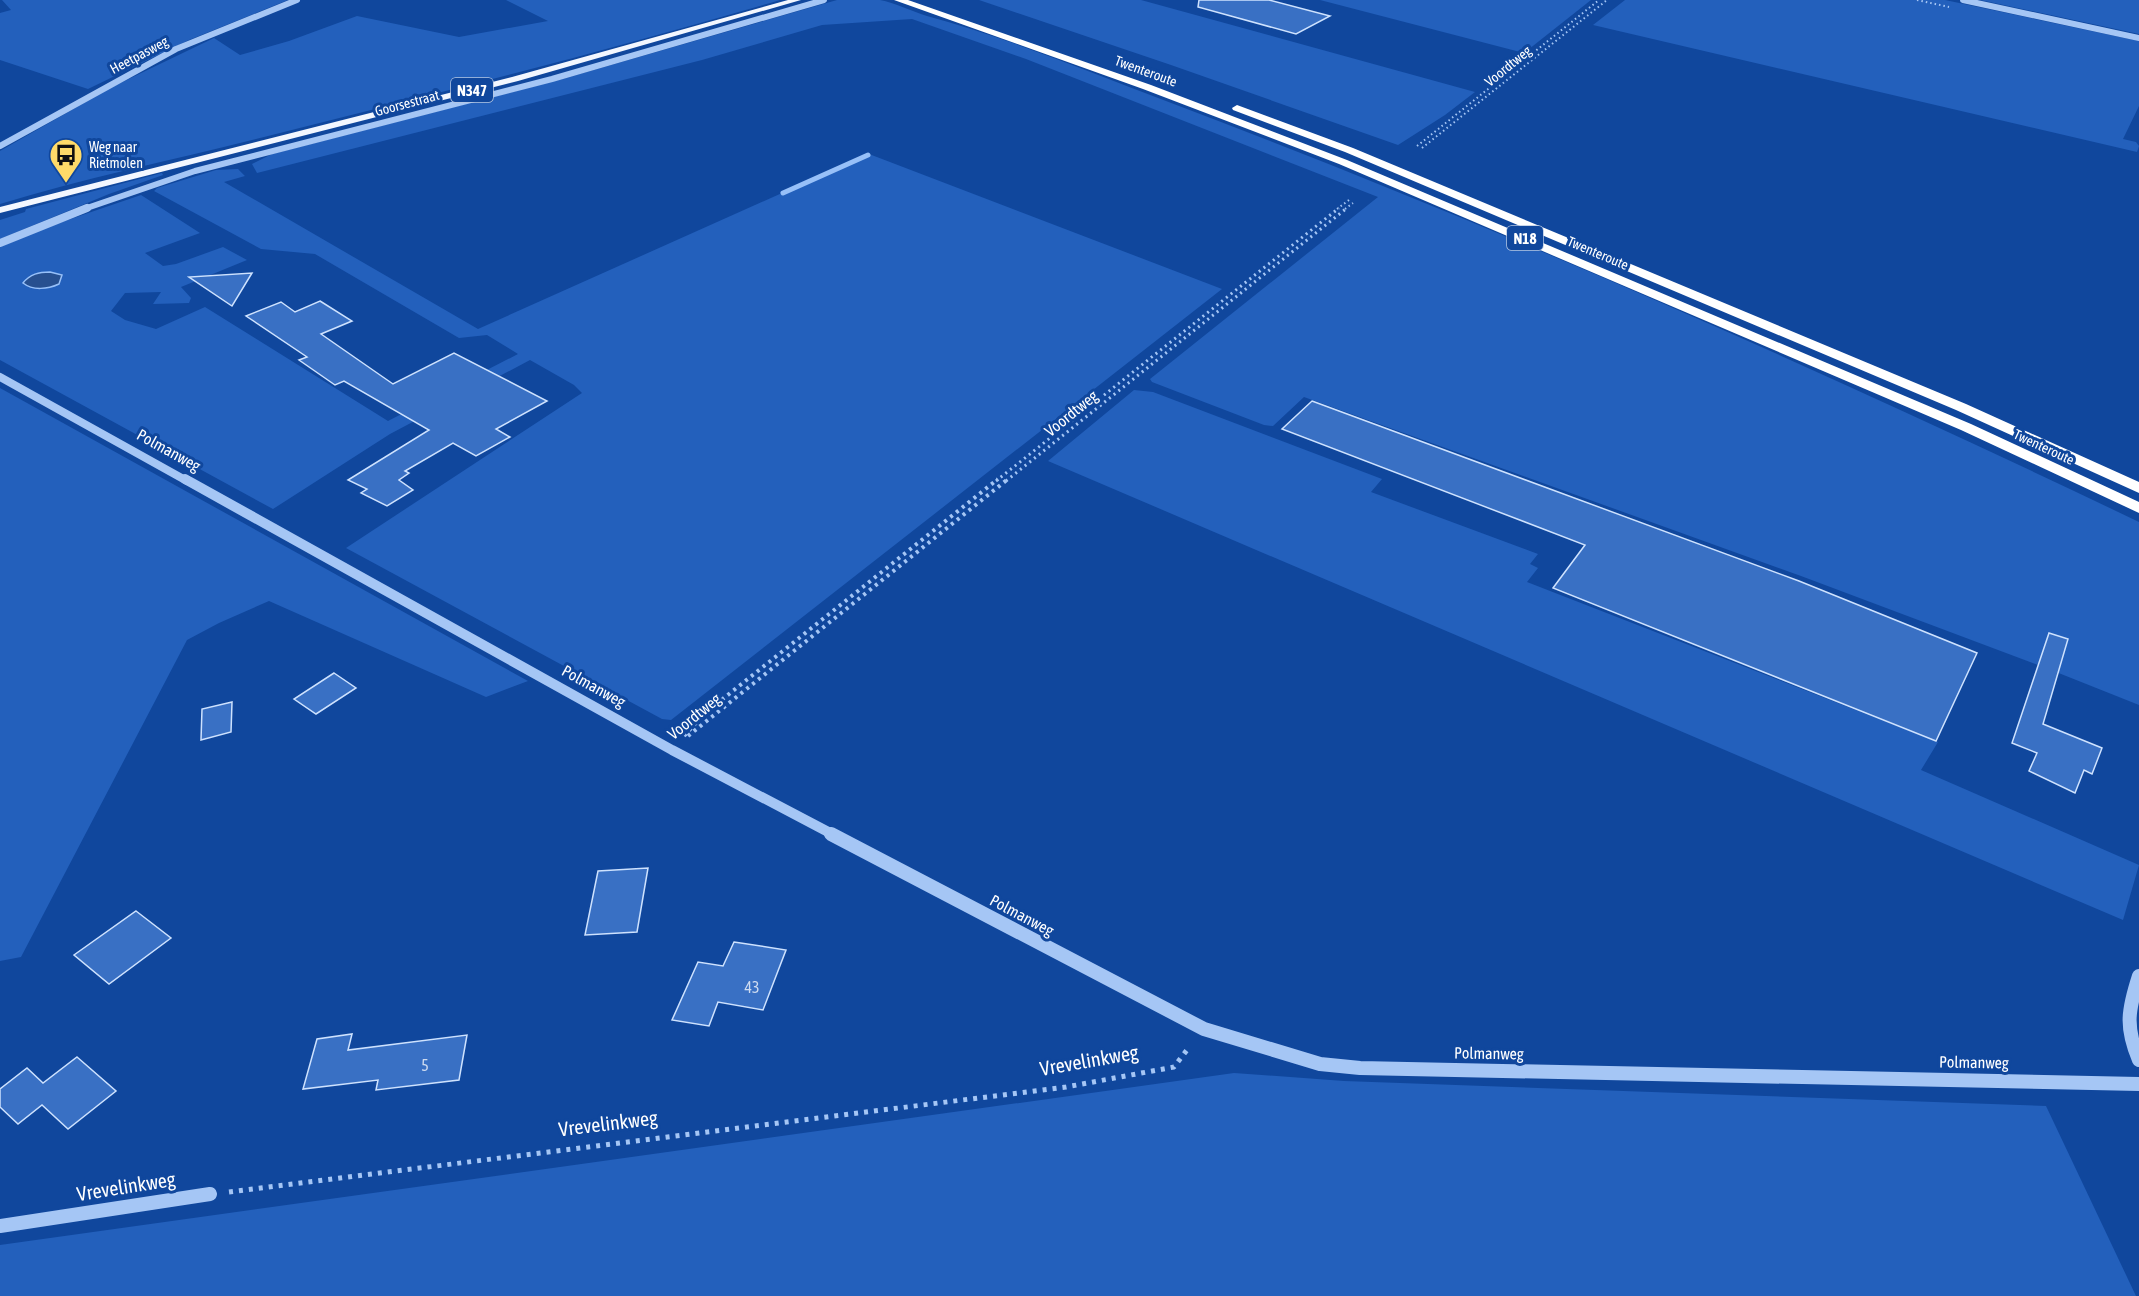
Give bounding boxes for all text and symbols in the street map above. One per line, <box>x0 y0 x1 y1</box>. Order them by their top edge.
street label: Heetpasweg <box>107 33 171 77</box>
street label: Voordtweg <box>1482 42 1534 90</box>
street label: Twenteroute <box>1113 52 1179 90</box>
road number: N347 <box>451 78 493 102</box>
street label: Goorsestraat <box>373 87 441 119</box>
bus stop icon: Weg naar Rietmolen <box>48 137 84 184</box>
place label: Weg naar Rietmolen <box>89 139 143 171</box>
road number: N18 <box>1507 226 1543 250</box>
street label: Twenteroute <box>1565 233 1631 273</box>
street label: Voordtweg <box>1041 386 1102 441</box>
street label: Polmanweg <box>134 425 204 476</box>
street label: Twenteroute <box>2011 426 2077 468</box>
street label: Polmanweg <box>559 661 629 712</box>
street label: Voordtweg <box>664 689 725 744</box>
street label: Polmanweg <box>987 891 1057 940</box>
house number: 43 <box>744 978 760 996</box>
street label: Vrevelinkweg <box>1038 1040 1140 1080</box>
street label: Polmanweg <box>1454 1043 1524 1064</box>
street label: Polmanweg <box>1939 1052 2009 1073</box>
house number: 5 <box>421 1056 429 1074</box>
street label: Vrevelinkweg <box>557 1105 659 1140</box>
street label: Vrevelinkweg <box>75 1167 177 1205</box>

